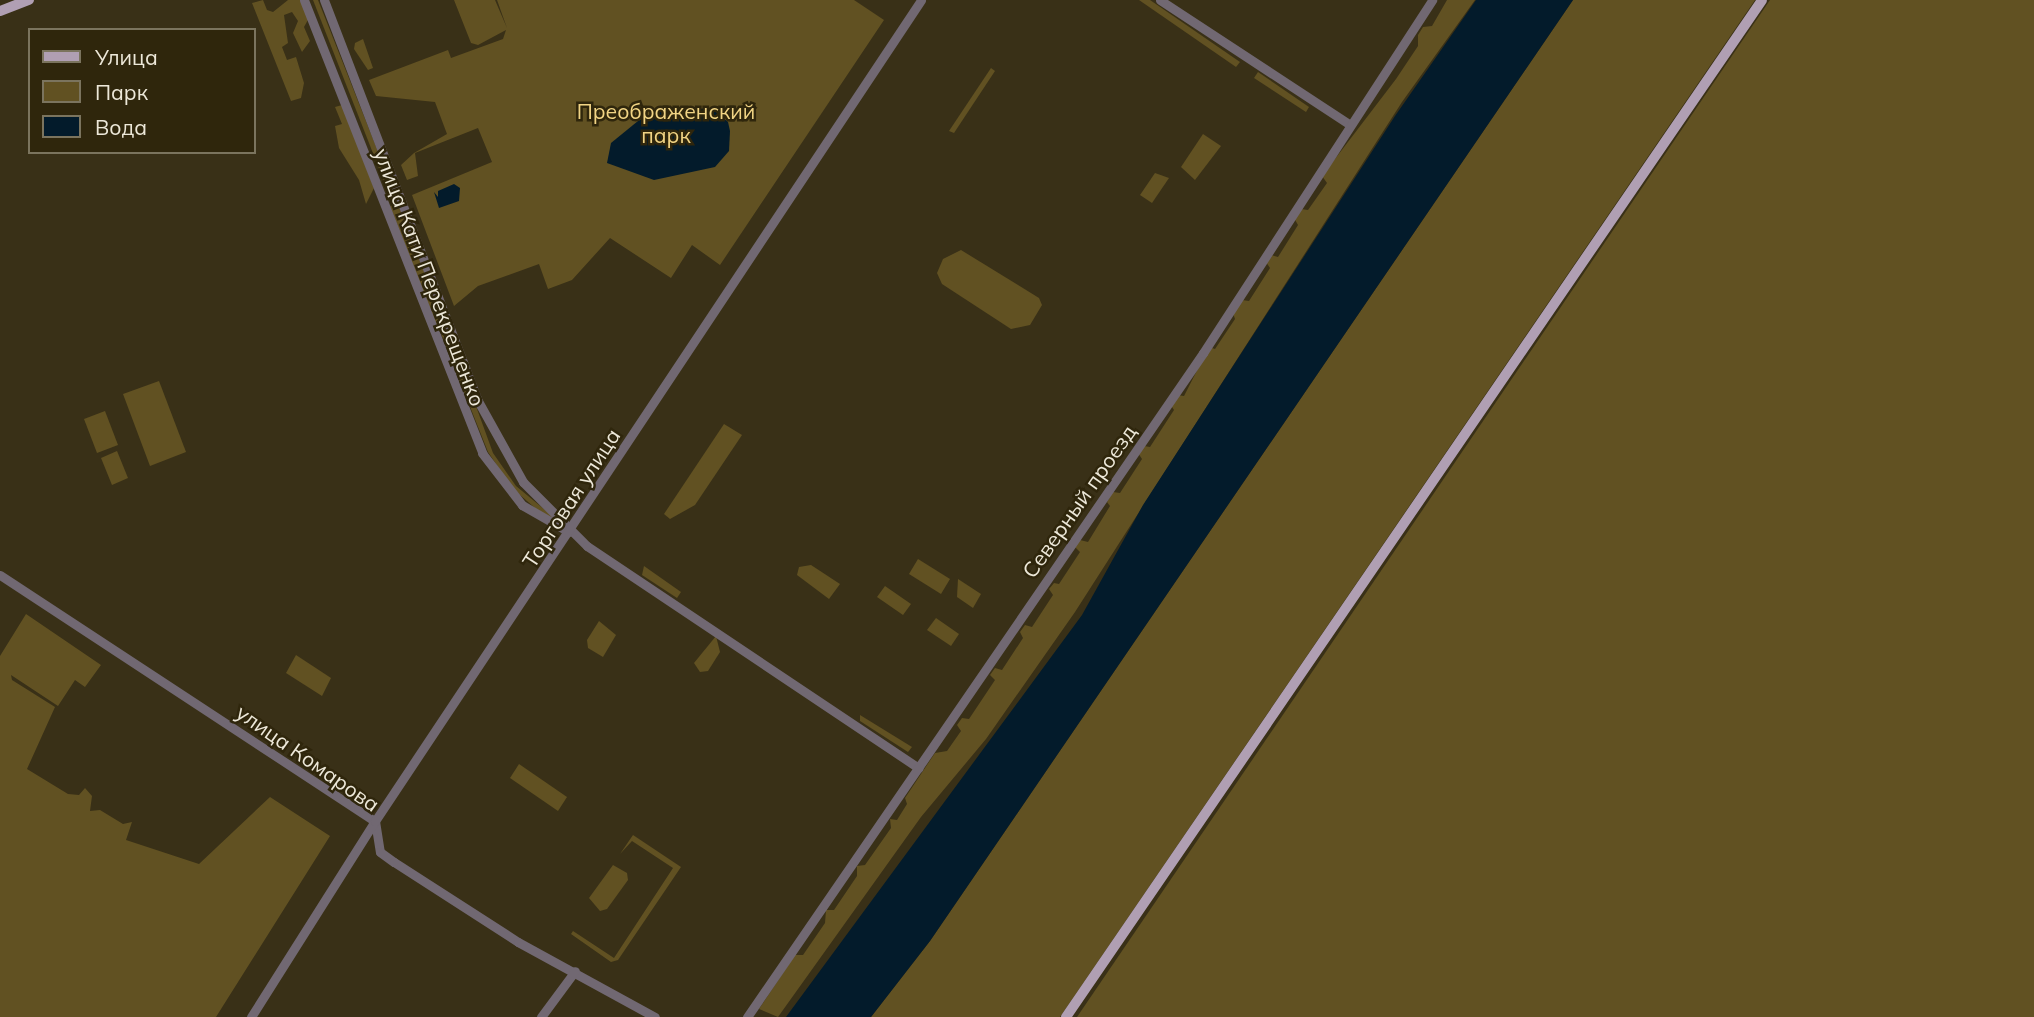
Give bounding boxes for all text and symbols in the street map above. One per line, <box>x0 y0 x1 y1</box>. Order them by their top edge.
legend <box>28 28 256 154</box>
text: Улица <box>95 44 158 70</box>
text: Парк <box>95 79 148 105</box>
park label: Преображенский парк <box>577 98 755 148</box>
text: Вода <box>95 114 147 140</box>
street label: улица Кати Перекрещенко <box>369 145 491 409</box>
street label: Северный проезд <box>1017 420 1141 582</box>
street label: Торговая улица <box>517 424 625 572</box>
street label: улица Комарова <box>232 699 384 817</box>

